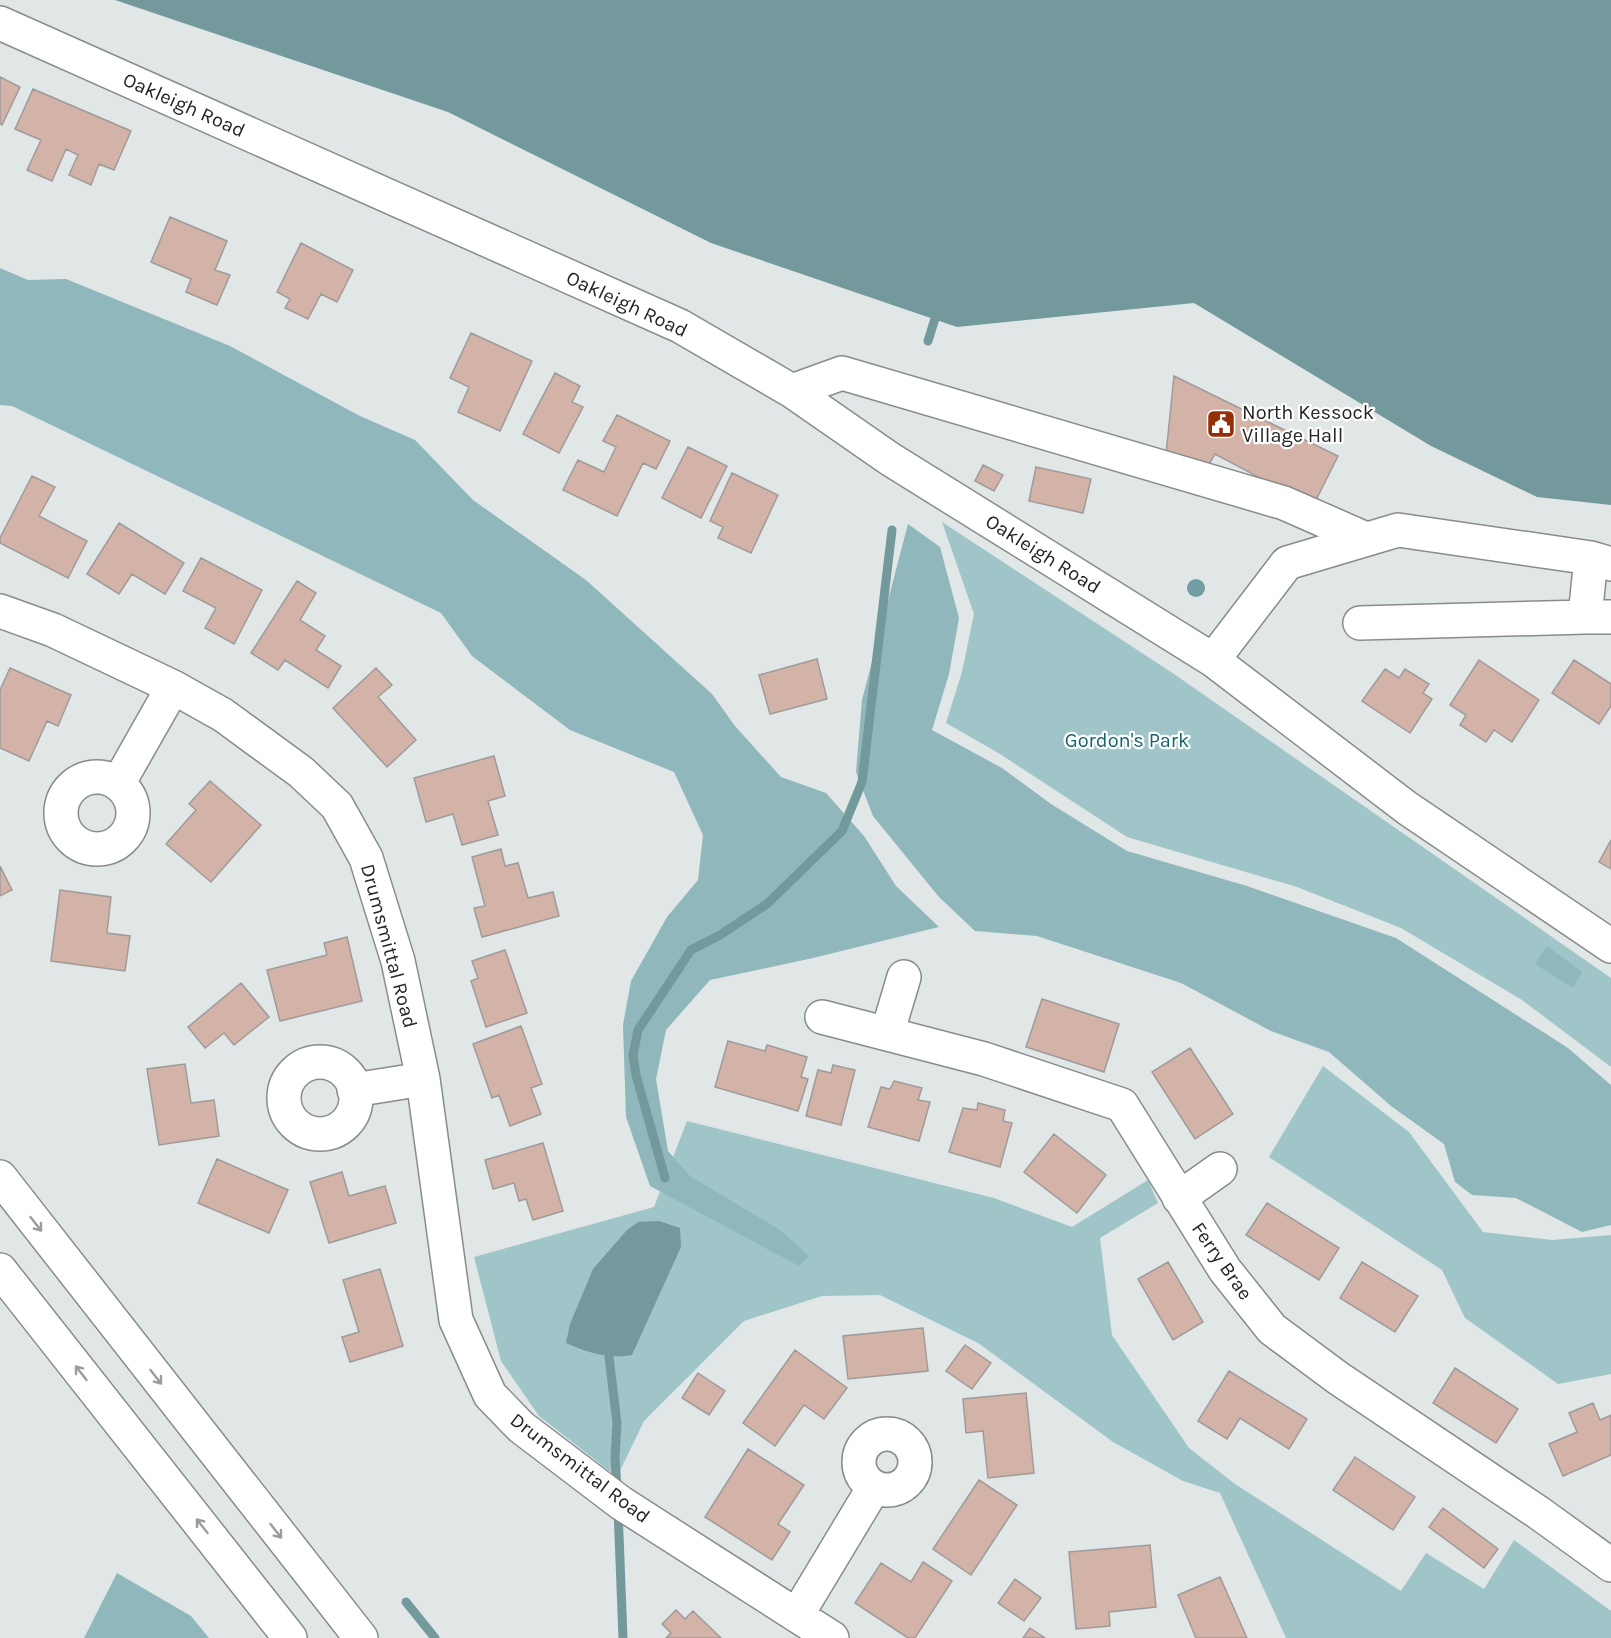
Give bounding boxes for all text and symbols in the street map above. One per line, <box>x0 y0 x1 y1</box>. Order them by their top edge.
street label: Oakleigh Road <box>119 68 249 142</box>
street label: Oakleigh Road <box>563 266 691 342</box>
place label: North Kessock Village Hall <box>1242 401 1374 447</box>
public building icon: North Kessock Village Hall <box>1205 408 1237 440</box>
street label: Oakleigh Road <box>981 509 1105 599</box>
park label: Gordon's Park <box>1065 729 1189 752</box>
street label: Drumsmittal Road <box>356 861 422 1031</box>
one-way arrow <box>29 1215 42 1231</box>
street label: Ferry Brae <box>1187 1218 1257 1304</box>
one-way arrow <box>75 1365 88 1381</box>
one-way arrow <box>149 1369 162 1385</box>
street label: Drumsmittal Road <box>506 1408 654 1528</box>
one-way arrow <box>195 1518 208 1534</box>
one-way arrow <box>270 1523 283 1539</box>

